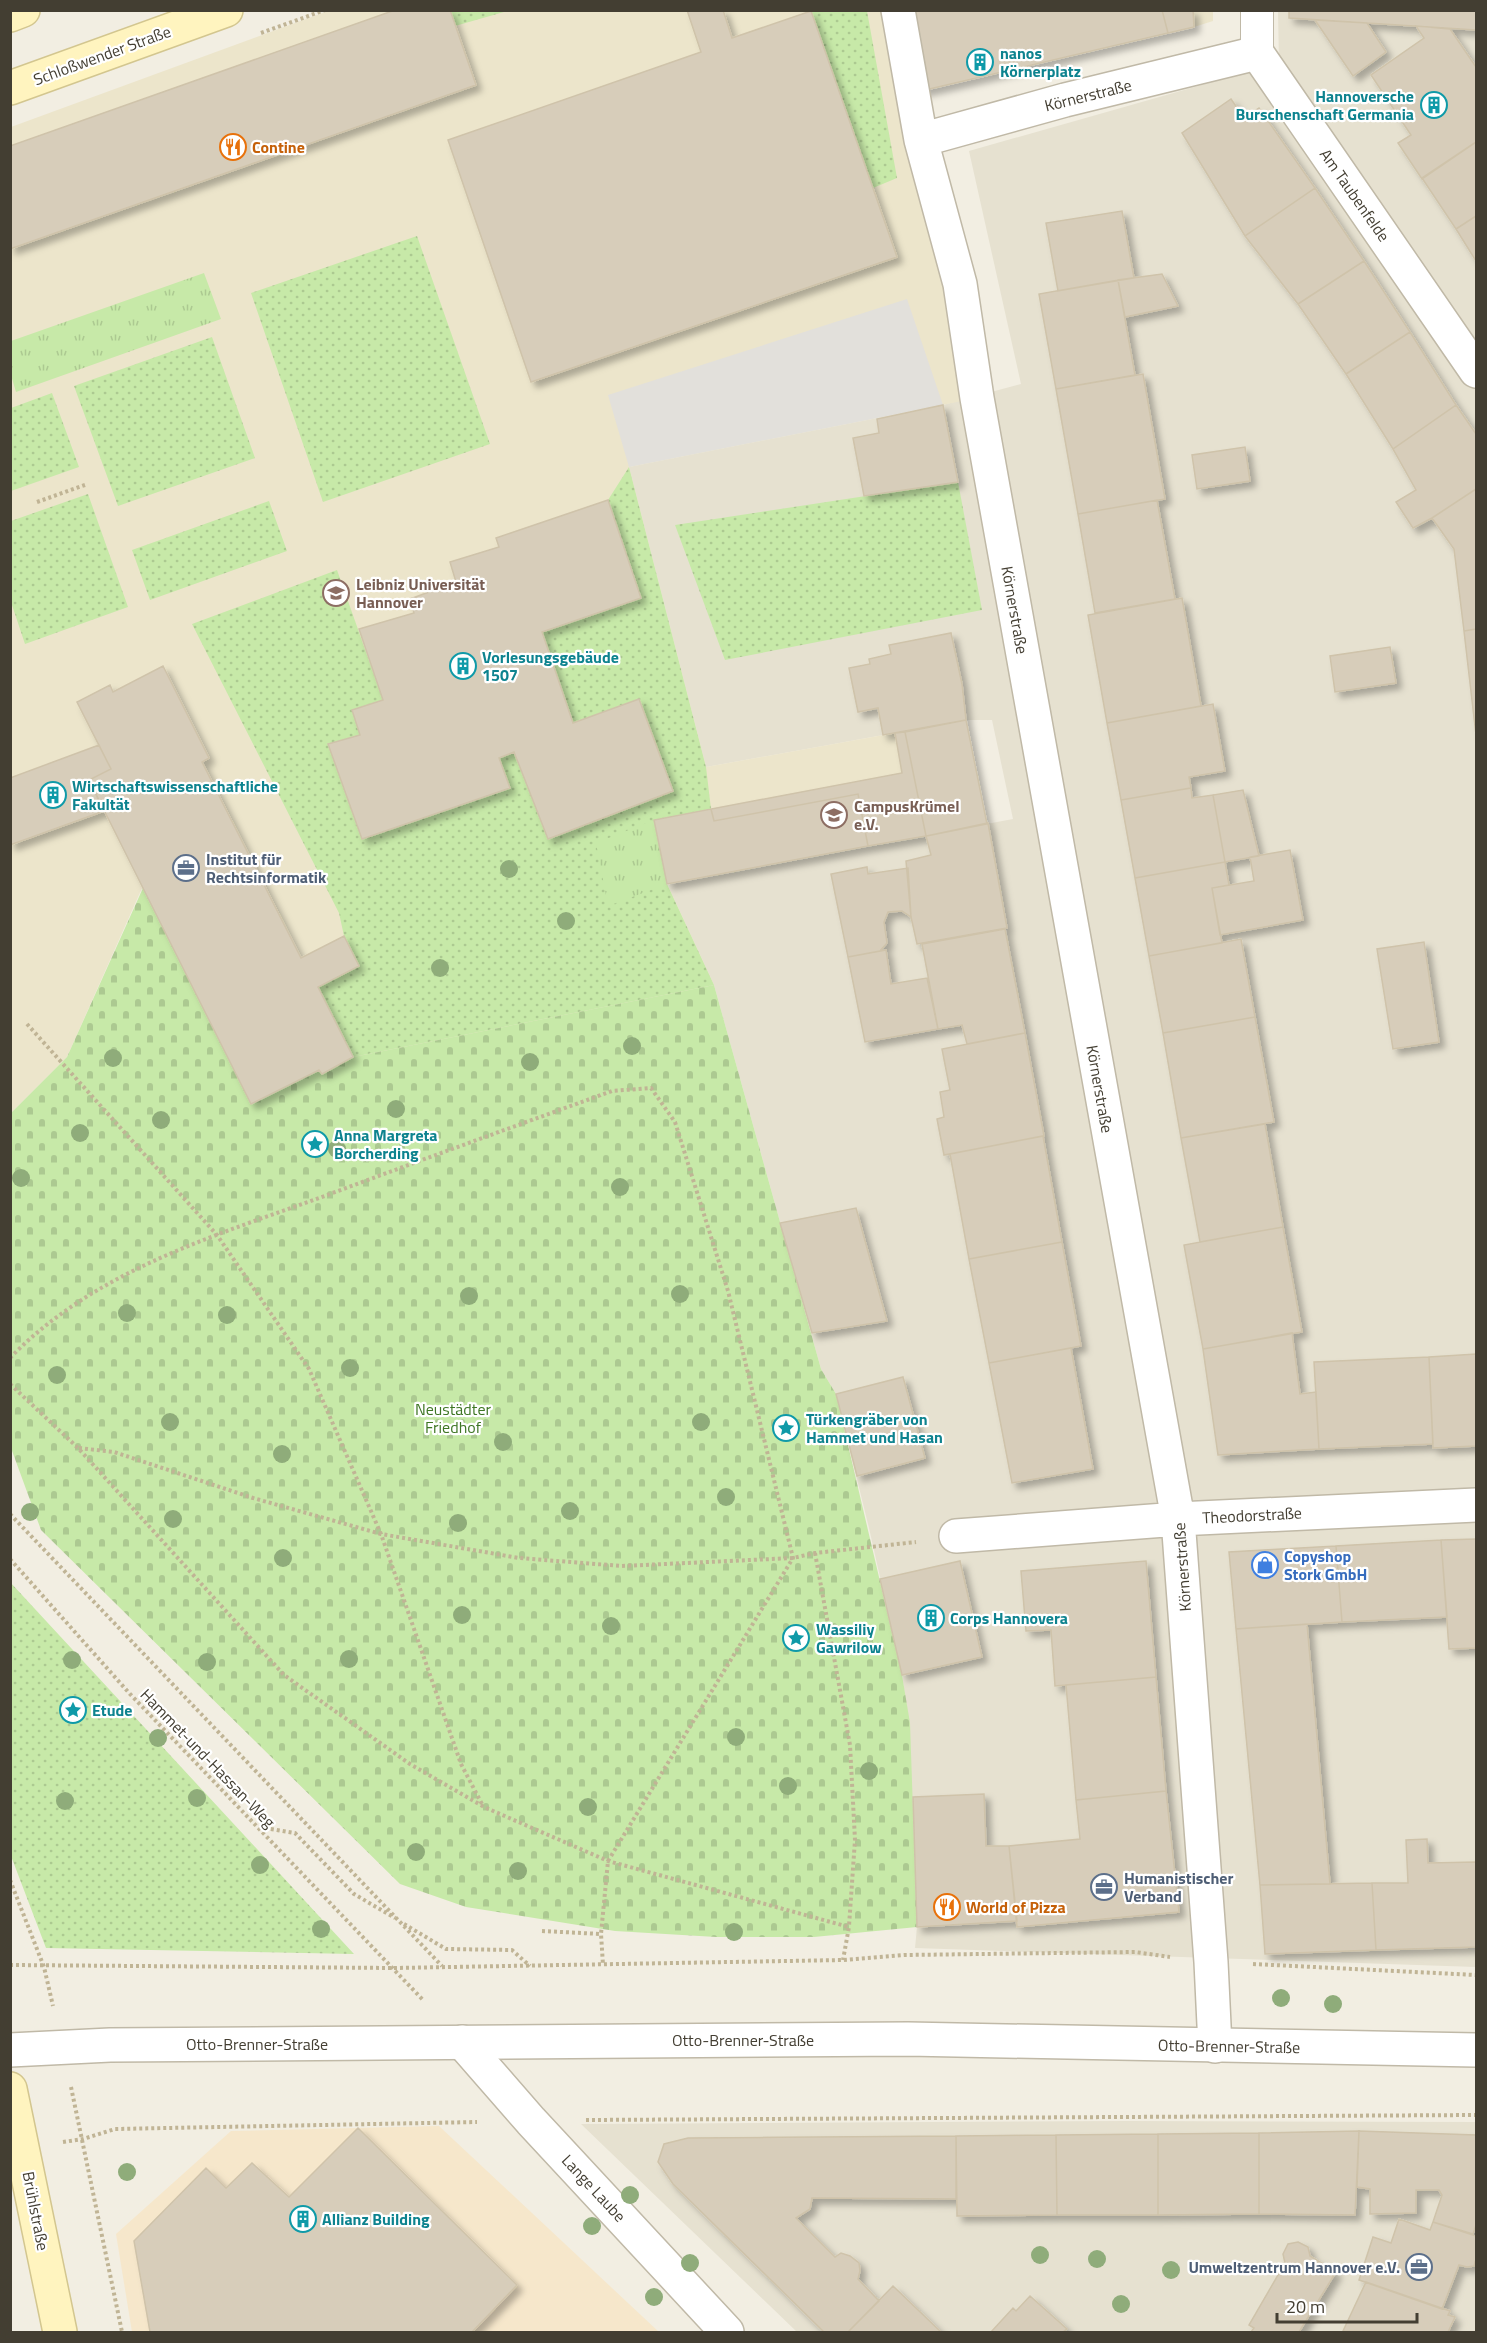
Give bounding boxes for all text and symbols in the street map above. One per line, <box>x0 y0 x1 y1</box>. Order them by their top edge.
street label: Schloßwender Straße <box>30 19 174 91</box>
place label: nanos Körnerplatz <box>1000 41 1081 83</box>
building icon: nanos Körnerplatz <box>965 47 995 77</box>
street label: Körnerstraße <box>1042 73 1134 117</box>
place label: Hannoversche Burschenschaft Germania <box>1236 84 1414 126</box>
building icon: Hannoversche Burschenschaft Germania <box>1419 90 1449 120</box>
restaurant icon: Contine <box>218 132 248 162</box>
place label: Contine <box>252 135 305 159</box>
street label: Am Taubenfelde <box>1314 144 1396 246</box>
street label: Körnerstraße <box>995 564 1035 656</box>
place label: Leibniz Universität Hannover <box>356 572 485 614</box>
school or university icon: Leibniz Universität Hannover <box>321 578 351 608</box>
place label: Vorlesungsgebäude 1507 <box>482 645 619 687</box>
building icon: Vorlesungsgebäude 1507 <box>448 651 478 681</box>
place label: Wirtschaftswissenschaftliche Fakultät <box>72 774 278 816</box>
building icon: Wirtschaftswissenschaftliche Fakultät <box>38 780 68 810</box>
place label: CampusKrümel e.V. <box>854 794 959 836</box>
school or university icon: CampusKrümel e.V. <box>819 800 849 830</box>
place label: Institut für Rechtsinformatik <box>206 847 327 889</box>
office icon: Institut für Rechtsinformatik <box>171 853 201 883</box>
street label: Körnerstraße <box>1080 1043 1120 1135</box>
place label: Anna Margreta Borcherding <box>334 1123 438 1165</box>
place icon: Anna Margreta Borcherding <box>300 1129 330 1159</box>
park label: Neustädter Friedhof <box>415 1397 491 1439</box>
place label: Türkengräber von Hammet und Hasan <box>806 1407 943 1449</box>
place icon: Türkengräber von Hammet und Hasan <box>771 1413 801 1443</box>
street label: Theodorstraße <box>1202 1500 1302 1530</box>
street label: Körnerstraße <box>1167 1522 1197 1612</box>
place label: Copyshop Stork GmbH <box>1284 1544 1367 1586</box>
shop icon: Copyshop Stork GmbH <box>1250 1550 1280 1580</box>
building icon: Corps Hannovera <box>916 1603 946 1633</box>
place label: Corps Hannovera <box>950 1606 1068 1630</box>
place label: Wassiliy Gawrilow <box>816 1617 882 1659</box>
place icon: Wassiliy Gawrilow <box>781 1623 811 1653</box>
street label: Hammet-und-Hassan-Weg <box>135 1683 281 1833</box>
place icon: Etude <box>58 1695 88 1725</box>
place label: Etude <box>92 1698 132 1722</box>
place label: Humanistischer Verband <box>1124 1866 1233 1908</box>
office icon: Humanistischer Verband <box>1089 1872 1119 1902</box>
restaurant icon: World of Pizza <box>932 1892 962 1922</box>
place label: World of Pizza <box>966 1895 1066 1919</box>
street label: Otto-Brenner-Straße <box>672 2028 814 2052</box>
street label: Otto-Brenner-Straße <box>186 2032 328 2056</box>
street label: Otto-Brenner-Straße <box>1158 2033 1300 2059</box>
street label: Lange Laube <box>556 2149 632 2227</box>
street label: Brühlstraße <box>17 2169 55 2253</box>
building icon: Allianz Building <box>288 2204 318 2234</box>
place label: Allianz Building <box>322 2207 430 2231</box>
office icon: Umweltzentrum Hannover e.V. <box>1404 2252 1434 2282</box>
place label: Umweltzentrum Hannover e.V. <box>1188 2255 1400 2279</box>
scale bar <box>1277 2286 1416 2324</box>
text: 20 m <box>1286 2293 1325 2320</box>

